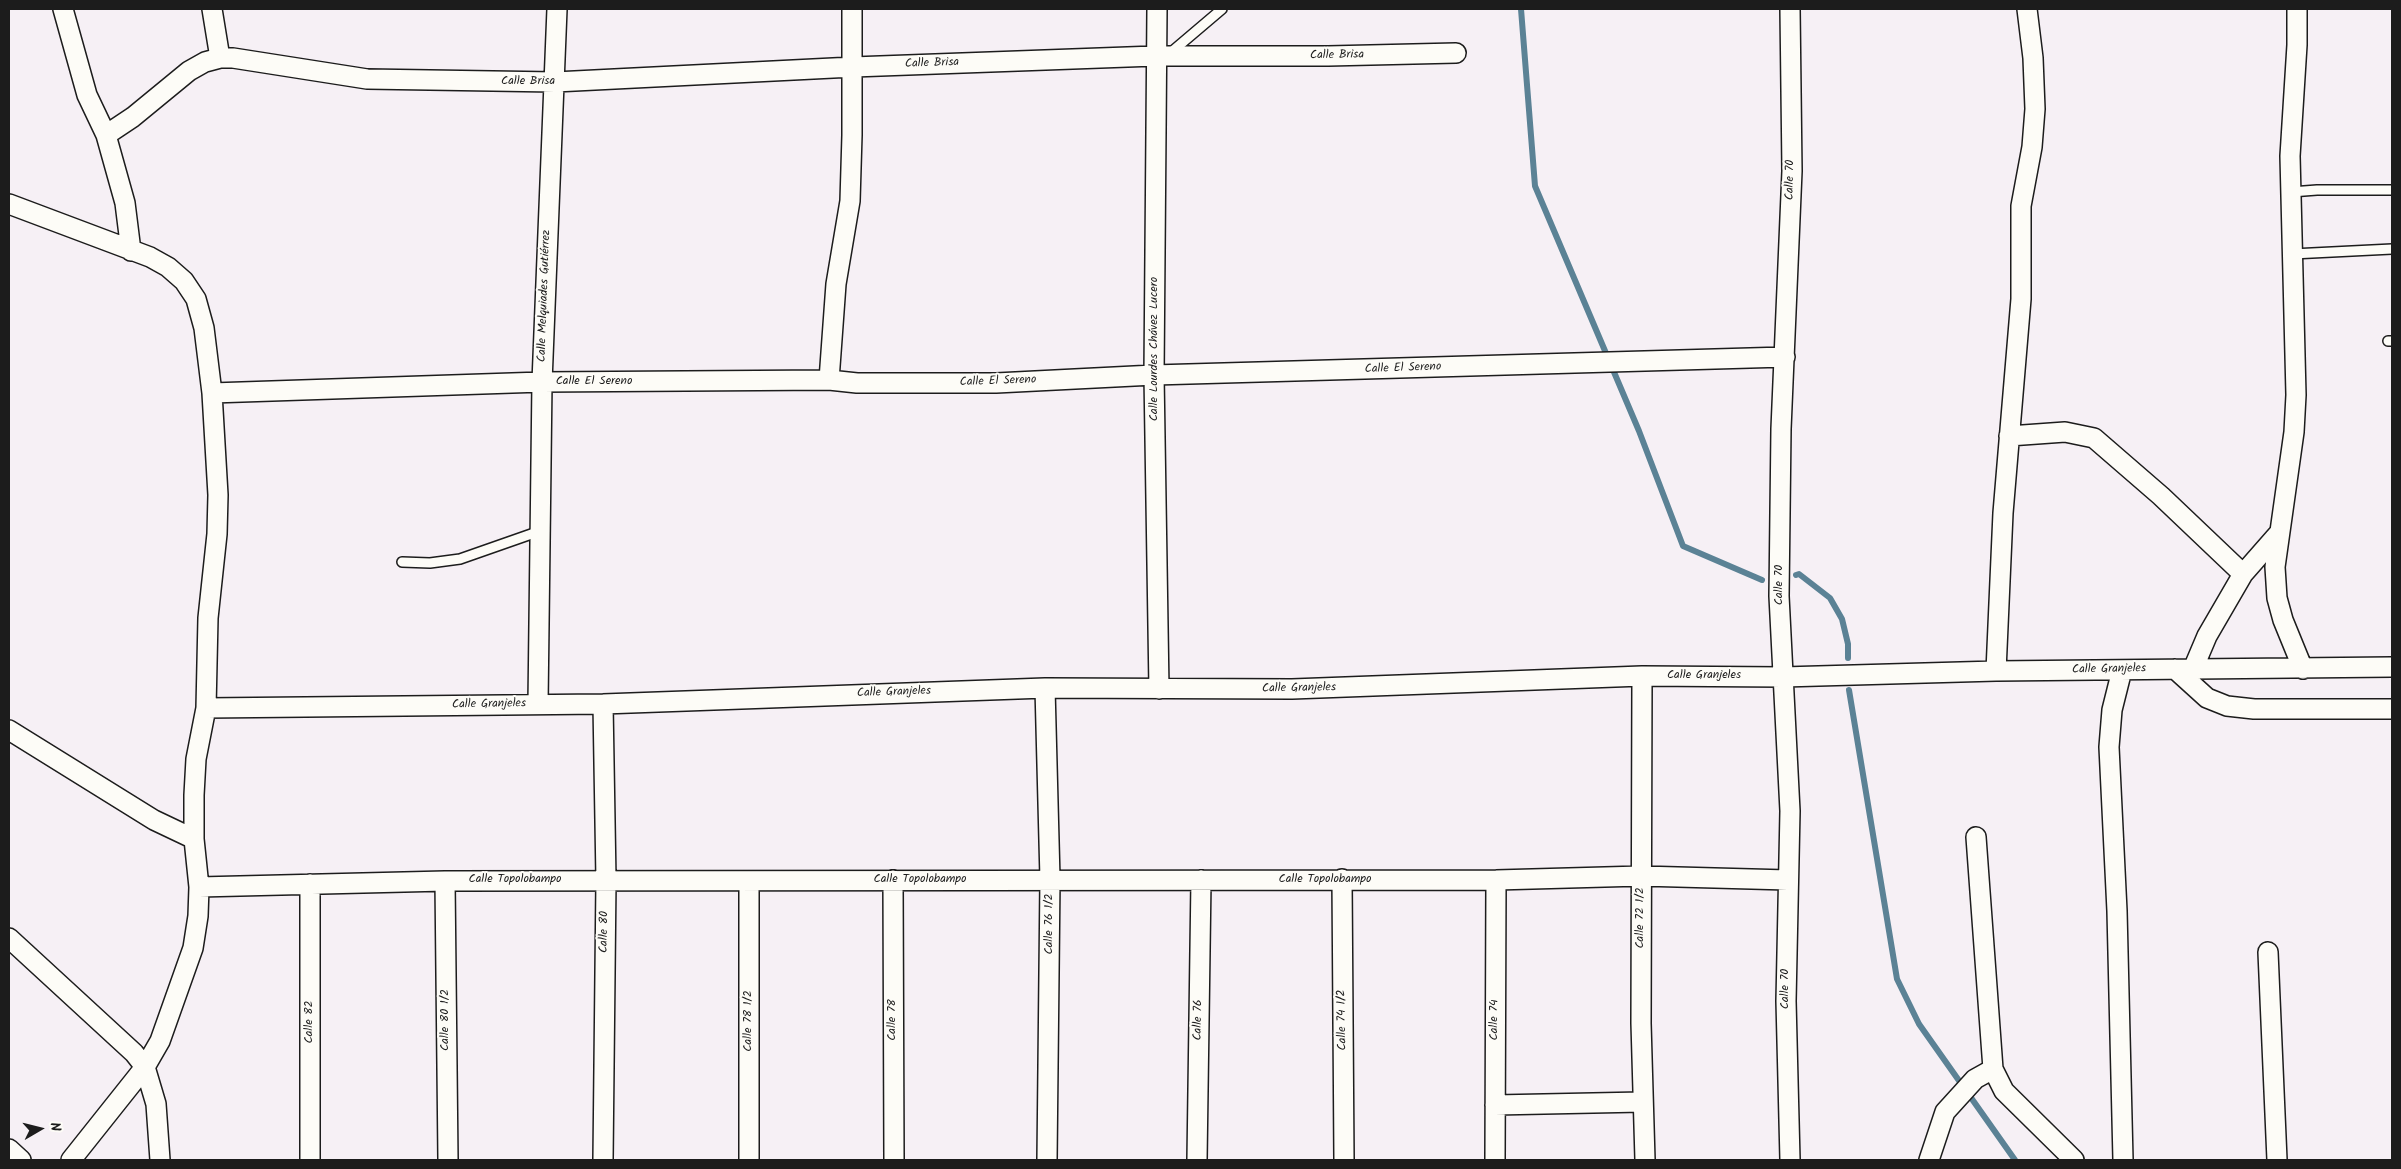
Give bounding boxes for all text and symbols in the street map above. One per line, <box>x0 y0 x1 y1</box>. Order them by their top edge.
street label: Calle Brisa <box>1310 48 1364 64</box>
street label: Calle Brisa <box>905 56 959 72</box>
street label: Calle Brisa <box>501 75 555 89</box>
street label: Calle 70 <box>1783 160 1799 200</box>
street label: Calle Melquiades Gutiérrez <box>535 230 555 362</box>
street label: Calle Lourdes Chávez Lucero <box>1148 277 1162 421</box>
street label: Calle El Sereno <box>1364 360 1442 378</box>
street label: Calle El Sereno <box>959 373 1037 391</box>
street label: Calle El Sereno <box>556 375 632 389</box>
street label: Calle 70 <box>1773 565 1787 605</box>
street label: Calle Granjeles <box>2072 662 2146 678</box>
street label: Calle Granjeles <box>1667 669 1741 683</box>
street label: Calle Granjeles <box>1262 681 1336 697</box>
street label: Calle Granjeles <box>857 685 931 701</box>
street label: Calle Granjeles <box>452 697 526 713</box>
street label: Calle Topolobampo <box>469 873 561 887</box>
street label: Calle Topolobampo <box>874 873 966 887</box>
street label: Calle Topolobampo <box>1279 873 1371 887</box>
street label: Calle 72 1/2 <box>1634 887 1648 949</box>
street label: Calle 76 1/2 <box>1043 894 1057 954</box>
street label: Calle 80 <box>597 911 613 953</box>
street label: Calle 70 <box>1779 969 1793 1009</box>
street label: Calle 80 1/2 <box>439 989 453 1051</box>
street label: Calle 74 1/2 <box>1335 989 1351 1051</box>
street label: Calle 78 1/2 <box>742 990 756 1052</box>
street label: Calle 78 <box>886 999 900 1041</box>
street label: Calle 76 <box>1191 999 1207 1041</box>
street label: Calle 74 <box>1488 999 1502 1041</box>
street label: Calle 82 <box>303 1000 317 1044</box>
north arrow <box>15 1104 65 1154</box>
text: N <box>43 1121 66 1133</box>

